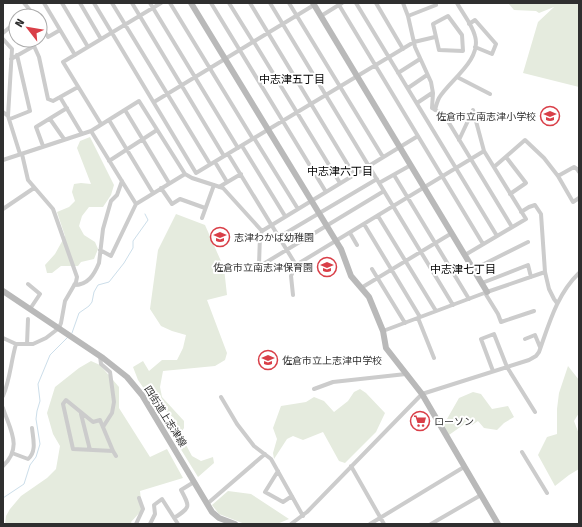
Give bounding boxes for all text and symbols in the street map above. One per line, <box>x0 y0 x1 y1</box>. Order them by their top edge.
north arrow <box>8 8 48 48</box>
text: N <box>12 17 27 30</box>
district label: 中志津五丁目 <box>259 73 325 86</box>
school or university icon: 佐倉市立南志津小学校 <box>539 105 561 127</box>
place label: 佐倉市立南志津小学校 <box>436 111 536 123</box>
district label: 中志津六丁目 <box>307 165 373 178</box>
school or university icon: 志津わかば幼稚園 <box>209 226 231 248</box>
place label: 志津わかば幼稚園 <box>234 232 314 244</box>
school or university icon: 佐倉市立南志津保育園 <box>316 256 338 278</box>
place label: 佐倉市立南志津保育園 <box>213 262 313 274</box>
district label: 中志津七丁目 <box>430 263 496 276</box>
school or university icon: 佐倉市立上志津中学校 <box>257 349 279 371</box>
place label: 佐倉市立上志津中学校 <box>282 355 382 367</box>
street label: 四街道上志津線 <box>142 384 189 449</box>
supermarket icon: ローソン <box>409 410 431 432</box>
place label: ローソン <box>434 416 474 428</box>

